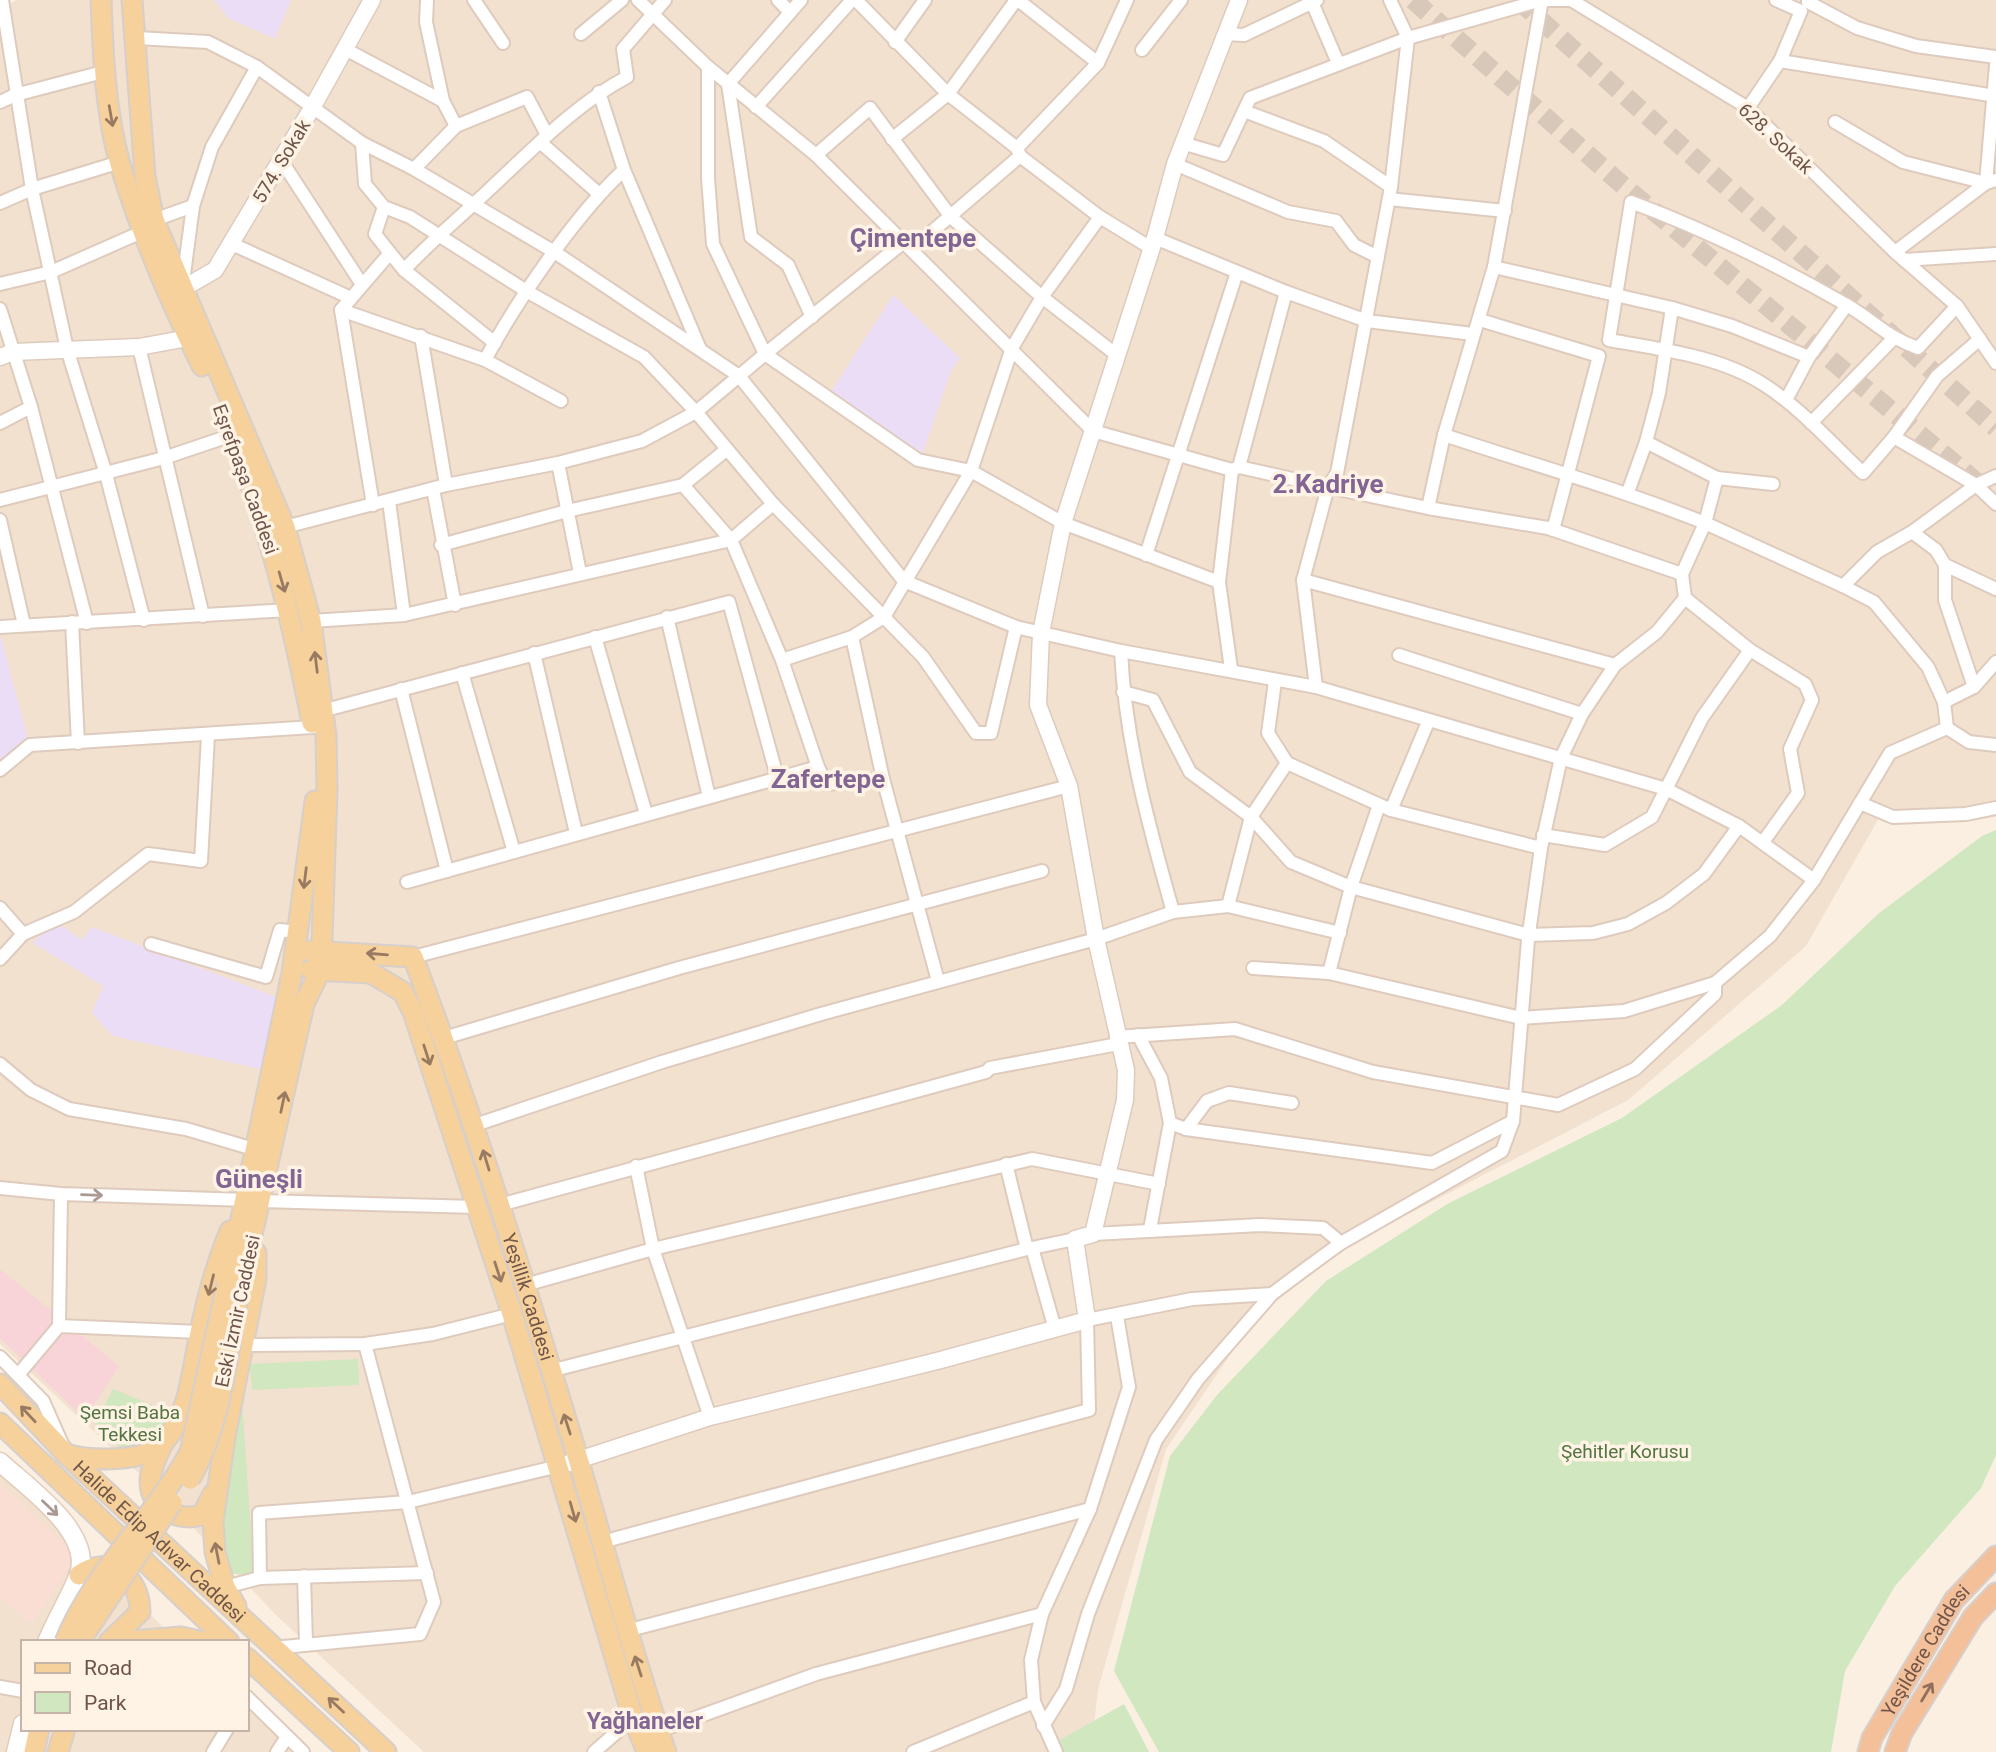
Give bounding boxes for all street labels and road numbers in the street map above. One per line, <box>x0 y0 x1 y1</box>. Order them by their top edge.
street label: 628. Sokak <box>1734 98 1818 179</box>
street label: 574. Sokak <box>247 115 316 207</box>
street label: Eşrefpaşa Caddesi <box>208 401 283 557</box>
street label: Yeşillik Caddesi <box>497 1230 559 1363</box>
street label: Eski İzmir Caddesi <box>210 1233 265 1389</box>
street label: Halide Edip Adıvar Caddesi <box>68 1456 250 1627</box>
street label: Yeşildere Caddesi <box>1876 1580 1975 1721</box>

